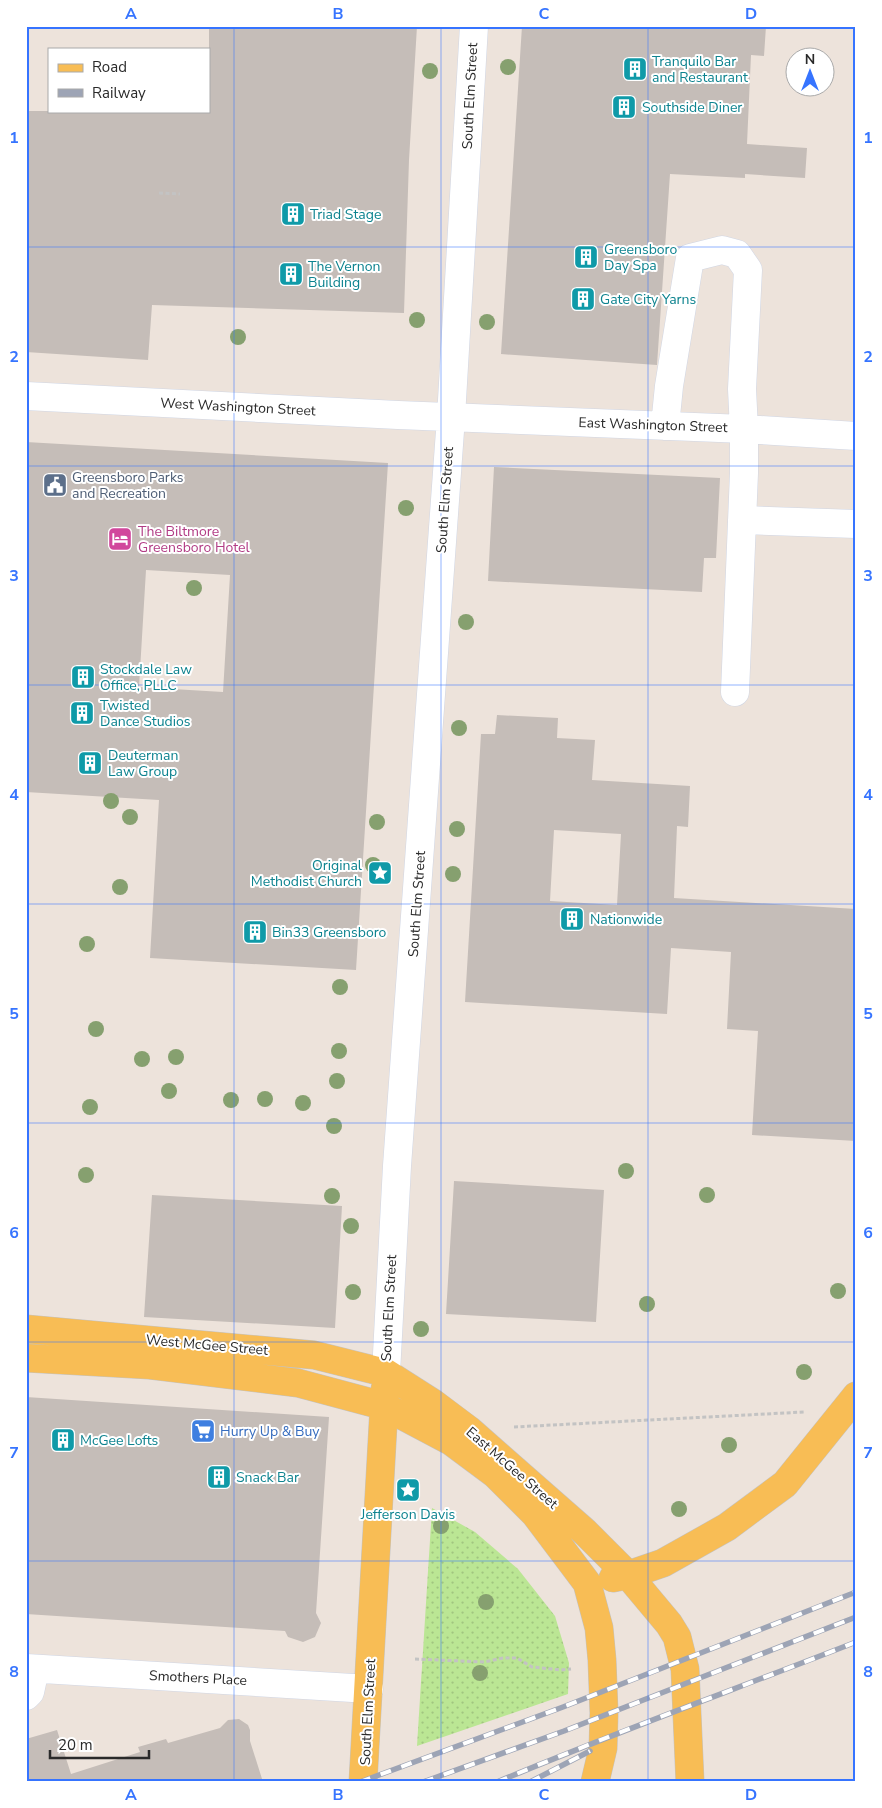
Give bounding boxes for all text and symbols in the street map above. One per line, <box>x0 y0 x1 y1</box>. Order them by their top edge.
text: A <box>125 3 137 25</box>
text: B <box>332 3 344 25</box>
text: C <box>539 3 550 25</box>
text: D <box>745 3 757 25</box>
street label: South Elm Street <box>458 42 482 150</box>
legend <box>48 48 210 112</box>
north arrow <box>784 48 834 98</box>
text: N <box>805 50 815 69</box>
place label: Tranquilo Bar and Restaurant <box>652 52 748 87</box>
building icon: Tranquilo Bar and Restaurant <box>622 56 648 82</box>
text: Road <box>92 57 127 77</box>
text: Railway <box>92 83 146 103</box>
building icon: Southside Diner <box>611 94 637 120</box>
place label: Southside Diner <box>642 98 742 117</box>
text: 1 <box>9 127 19 149</box>
text: 1 <box>863 127 873 149</box>
building icon: Triad Stage <box>280 201 306 227</box>
place label: Triad Stage <box>310 205 381 224</box>
place label: Greensboro Day Spa <box>604 240 678 275</box>
building icon: Greensboro Day Spa <box>573 244 599 270</box>
place label: The Vernon Building <box>308 257 380 292</box>
building icon: The Vernon Building <box>278 261 304 287</box>
building icon: Gate City Yarns <box>570 286 596 312</box>
place label: Gate City Yarns <box>600 290 697 309</box>
text: 2 <box>9 346 19 368</box>
text: 2 <box>863 346 873 368</box>
street label: West Washington Street <box>160 393 316 421</box>
street label: East Washington Street <box>578 413 728 437</box>
street label: South Elm Street <box>432 446 458 554</box>
place label: Greensboro Parks and Recreation <box>72 468 184 503</box>
public building icon: Greensboro Parks and Recreation <box>42 472 68 498</box>
place label: The Biltmore Greensboro Hotel <box>138 522 251 557</box>
hotel icon: The Biltmore Greensboro Hotel <box>107 526 133 552</box>
text: 3 <box>9 565 19 587</box>
text: 3 <box>863 565 873 587</box>
place label: Stockdale Law Office, PLLC <box>100 660 192 695</box>
building icon: Stockdale Law Office, PLLC <box>70 664 96 690</box>
place label: Twisted Dance Studios <box>100 696 191 731</box>
building icon: Twisted Dance Studios <box>69 700 95 726</box>
place label: Deuterman Law Group <box>108 746 178 781</box>
building icon: Deuterman Law Group <box>77 750 103 776</box>
text: 4 <box>9 784 19 806</box>
text: 4 <box>863 784 873 806</box>
street label: South Elm Street <box>404 850 430 958</box>
place label: Original Methodist Church <box>251 856 363 891</box>
place icon: Original Methodist Church <box>367 860 393 886</box>
building icon: Nationwide <box>559 906 585 932</box>
place label: Nationwide <box>590 910 662 929</box>
building icon: Bin33 Greensboro <box>242 919 268 945</box>
place label: Bin33 Greensboro <box>272 923 387 942</box>
text: 5 <box>9 1003 19 1025</box>
text: 5 <box>863 1003 873 1025</box>
text: 6 <box>9 1222 19 1244</box>
text: 6 <box>863 1222 873 1244</box>
street label: South Elm Street <box>377 1254 401 1362</box>
street label: West McGee Street <box>145 1330 269 1360</box>
supermarket icon: Hurry Up & Buy <box>190 1418 216 1444</box>
place label: Hurry Up & Buy <box>220 1422 320 1441</box>
street label: East McGee Street <box>462 1423 562 1513</box>
building icon: McGee Lofts <box>50 1427 76 1453</box>
place label: McGee Lofts <box>80 1431 159 1450</box>
text: 7 <box>9 1442 19 1464</box>
text: 7 <box>863 1442 873 1464</box>
building icon: Snack Bar <box>206 1464 232 1490</box>
place label: Snack Bar <box>236 1468 299 1487</box>
place icon: Jefferson Davis <box>395 1477 421 1503</box>
place label: Jefferson Davis <box>360 1505 455 1524</box>
street label: South Elm Street <box>356 1658 380 1766</box>
text: 8 <box>9 1661 19 1683</box>
text: 8 <box>863 1661 873 1683</box>
street label: Smothers Place <box>149 1666 247 1690</box>
scale bar <box>50 1728 149 1760</box>
text: 20 m <box>58 1735 93 1755</box>
text: A <box>125 1784 137 1806</box>
text: B <box>332 1784 344 1806</box>
text: C <box>539 1784 550 1806</box>
text: D <box>745 1784 757 1806</box>

